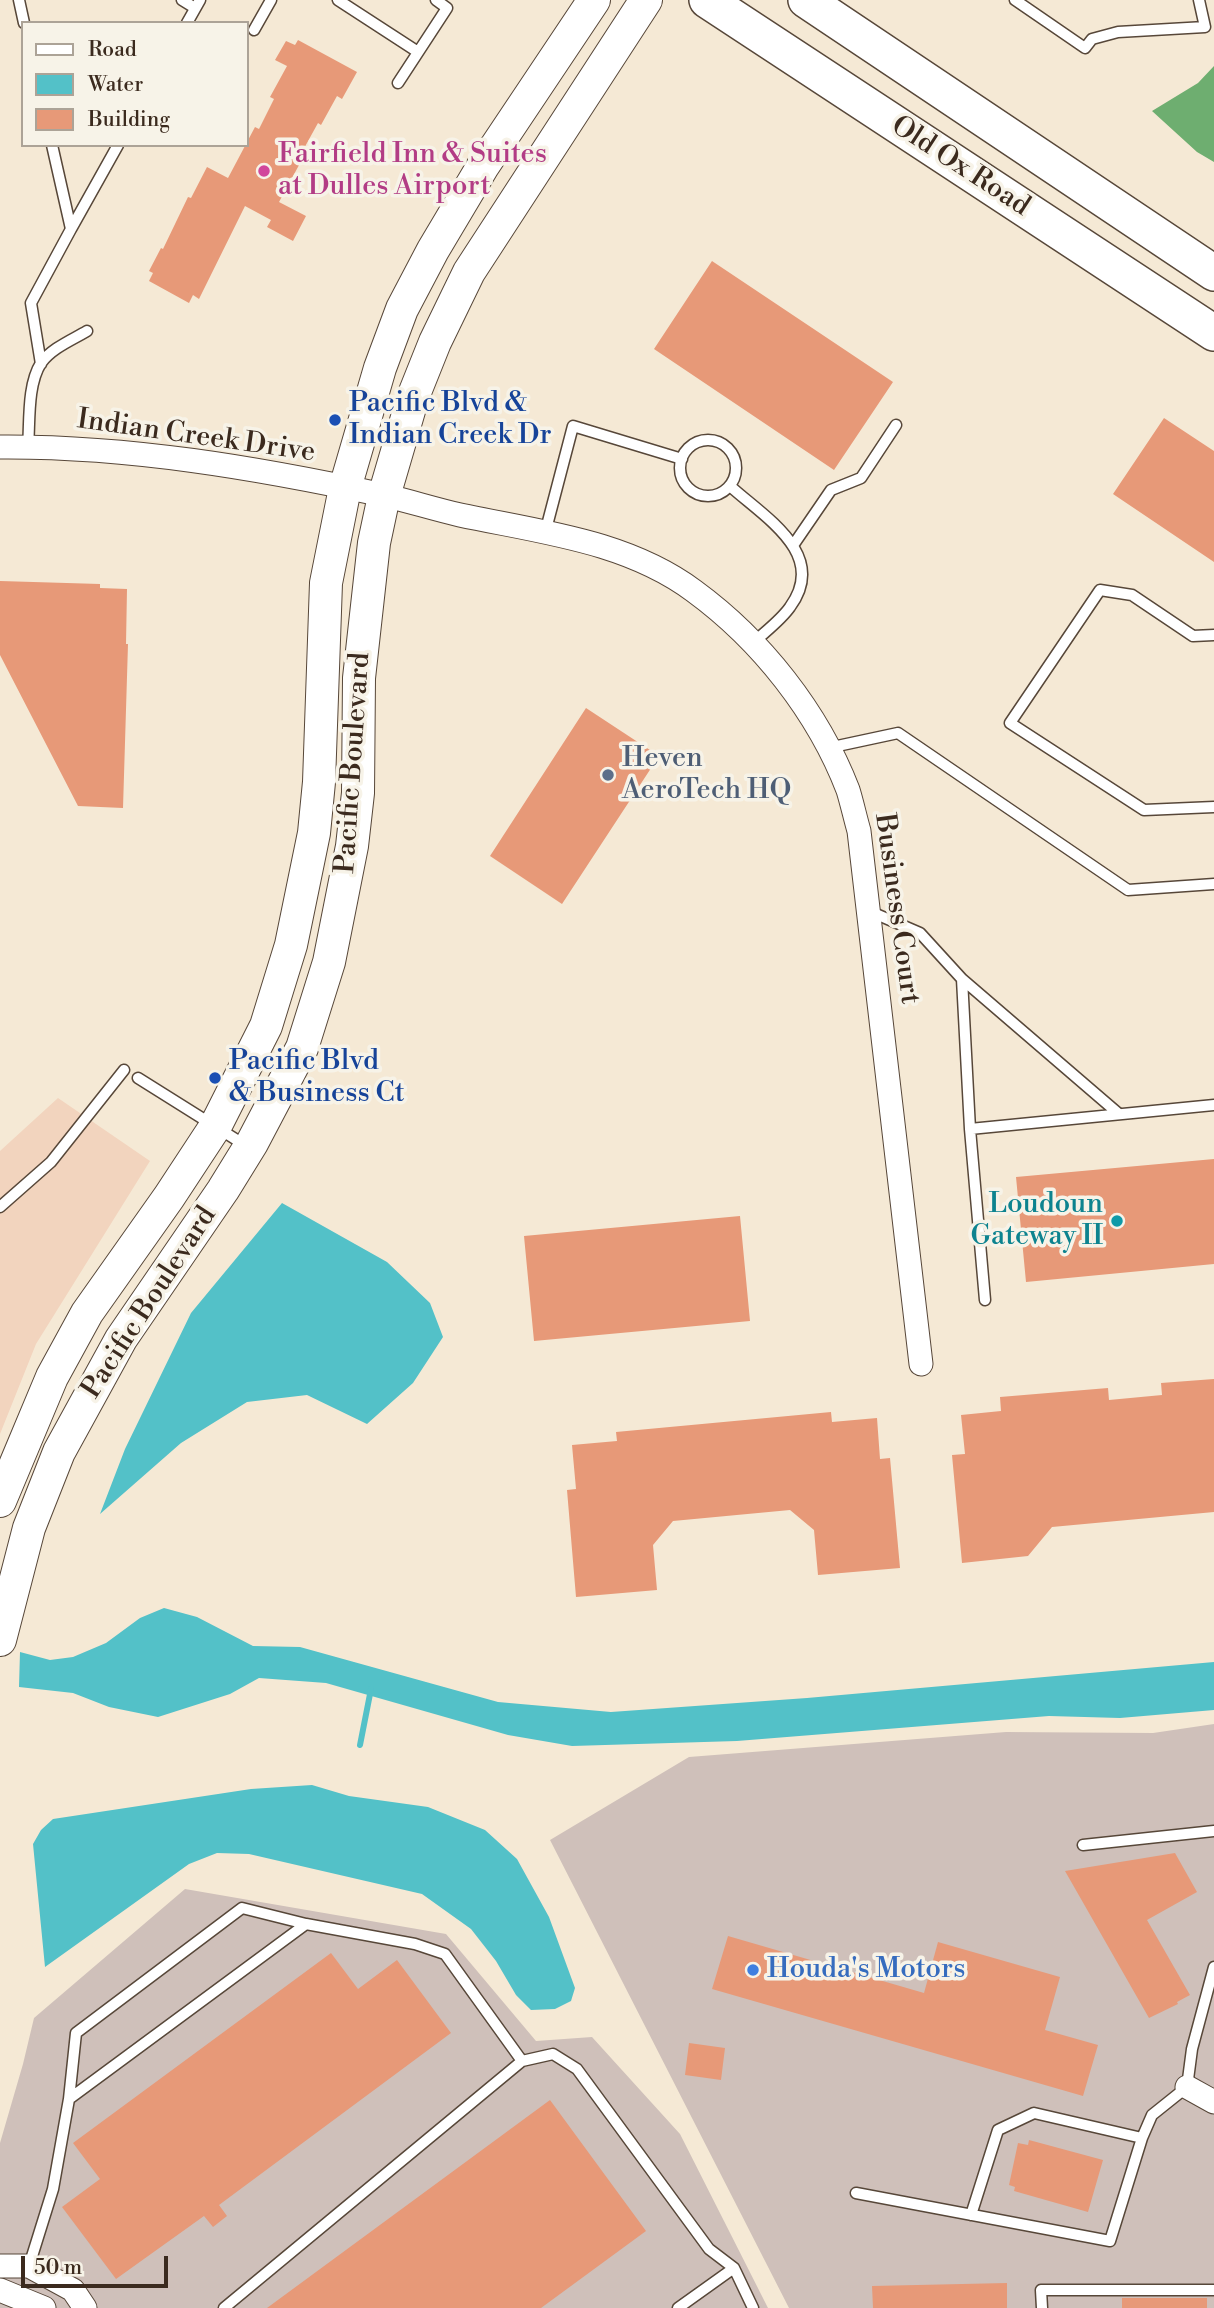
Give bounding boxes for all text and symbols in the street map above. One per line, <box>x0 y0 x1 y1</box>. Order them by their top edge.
legend <box>21 21 248 147</box>
text: Road <box>88 37 137 63</box>
text: Water <box>88 72 143 98</box>
text: Building <box>88 107 170 133</box>
street label: Old Ox Road <box>884 110 1036 224</box>
place label: Fairfield Inn & Suites at Dulles Airport <box>278 138 547 204</box>
marker: Fairfield Inn & Suites at Dulles Airport <box>256 163 272 179</box>
place label: Pacific Blvd & Indian Creek Dr <box>349 387 552 453</box>
street label: Indian Creek Drive <box>75 404 317 470</box>
marker: Pacific Blvd & Indian Creek Dr <box>327 412 343 428</box>
street label: Pacific Boulevard <box>330 651 378 875</box>
place label: Heven AeroTech HQ <box>622 742 791 808</box>
marker: Heven AeroTech HQ <box>600 767 616 783</box>
street label: Business Court <box>866 812 926 1006</box>
place label: Pacific Blvd & Business Ct <box>229 1045 405 1111</box>
marker: Pacific Blvd & Business Ct <box>207 1070 223 1086</box>
place label: Loudoun Gateway II <box>970 1188 1103 1254</box>
street label: Pacific Boulevard <box>76 1201 224 1405</box>
marker: Loudoun Gateway II <box>1109 1213 1125 1229</box>
place label: Houda's Motors <box>767 1953 965 1987</box>
marker: Houda's Motors <box>745 1962 761 1978</box>
scale bar <box>24 2242 172 2286</box>
text: 50 m <box>34 2255 82 2281</box>

